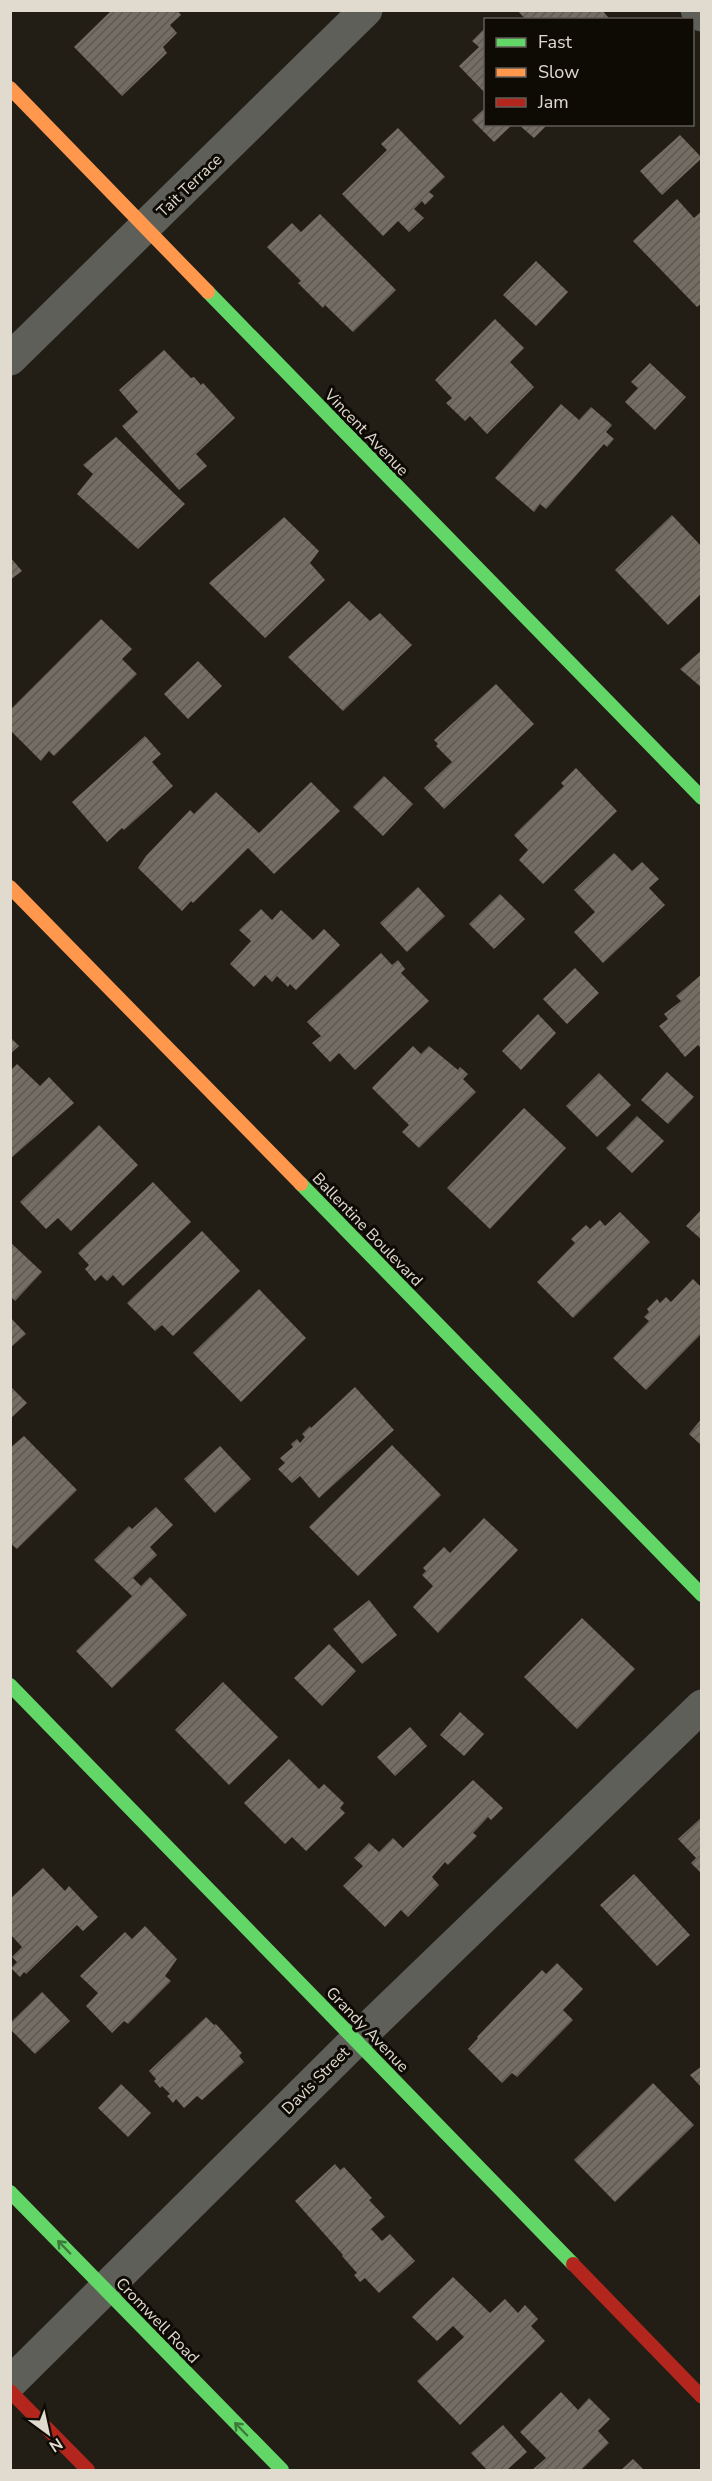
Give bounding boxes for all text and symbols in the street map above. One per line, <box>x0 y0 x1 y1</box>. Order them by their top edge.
legend <box>484 18 694 126</box>
text: Fast <box>538 30 573 54</box>
text: Slow <box>538 60 579 84</box>
text: Jam <box>537 90 569 114</box>
street label: Tait Terrace <box>152 149 227 222</box>
street label: Vincent Avenue <box>318 384 413 481</box>
street label: Ballentine Boulevard <box>307 1168 427 1291</box>
street label: Grandy Avenue <box>321 1982 414 2077</box>
street label: Davis Street <box>277 2042 355 2119</box>
one-way arrow <box>57 2239 72 2254</box>
street label: Cromwell Road <box>111 2273 204 2368</box>
north arrow <box>18 2403 78 2463</box>
one-way arrow <box>234 2421 249 2436</box>
text: N <box>45 2432 67 2457</box>

